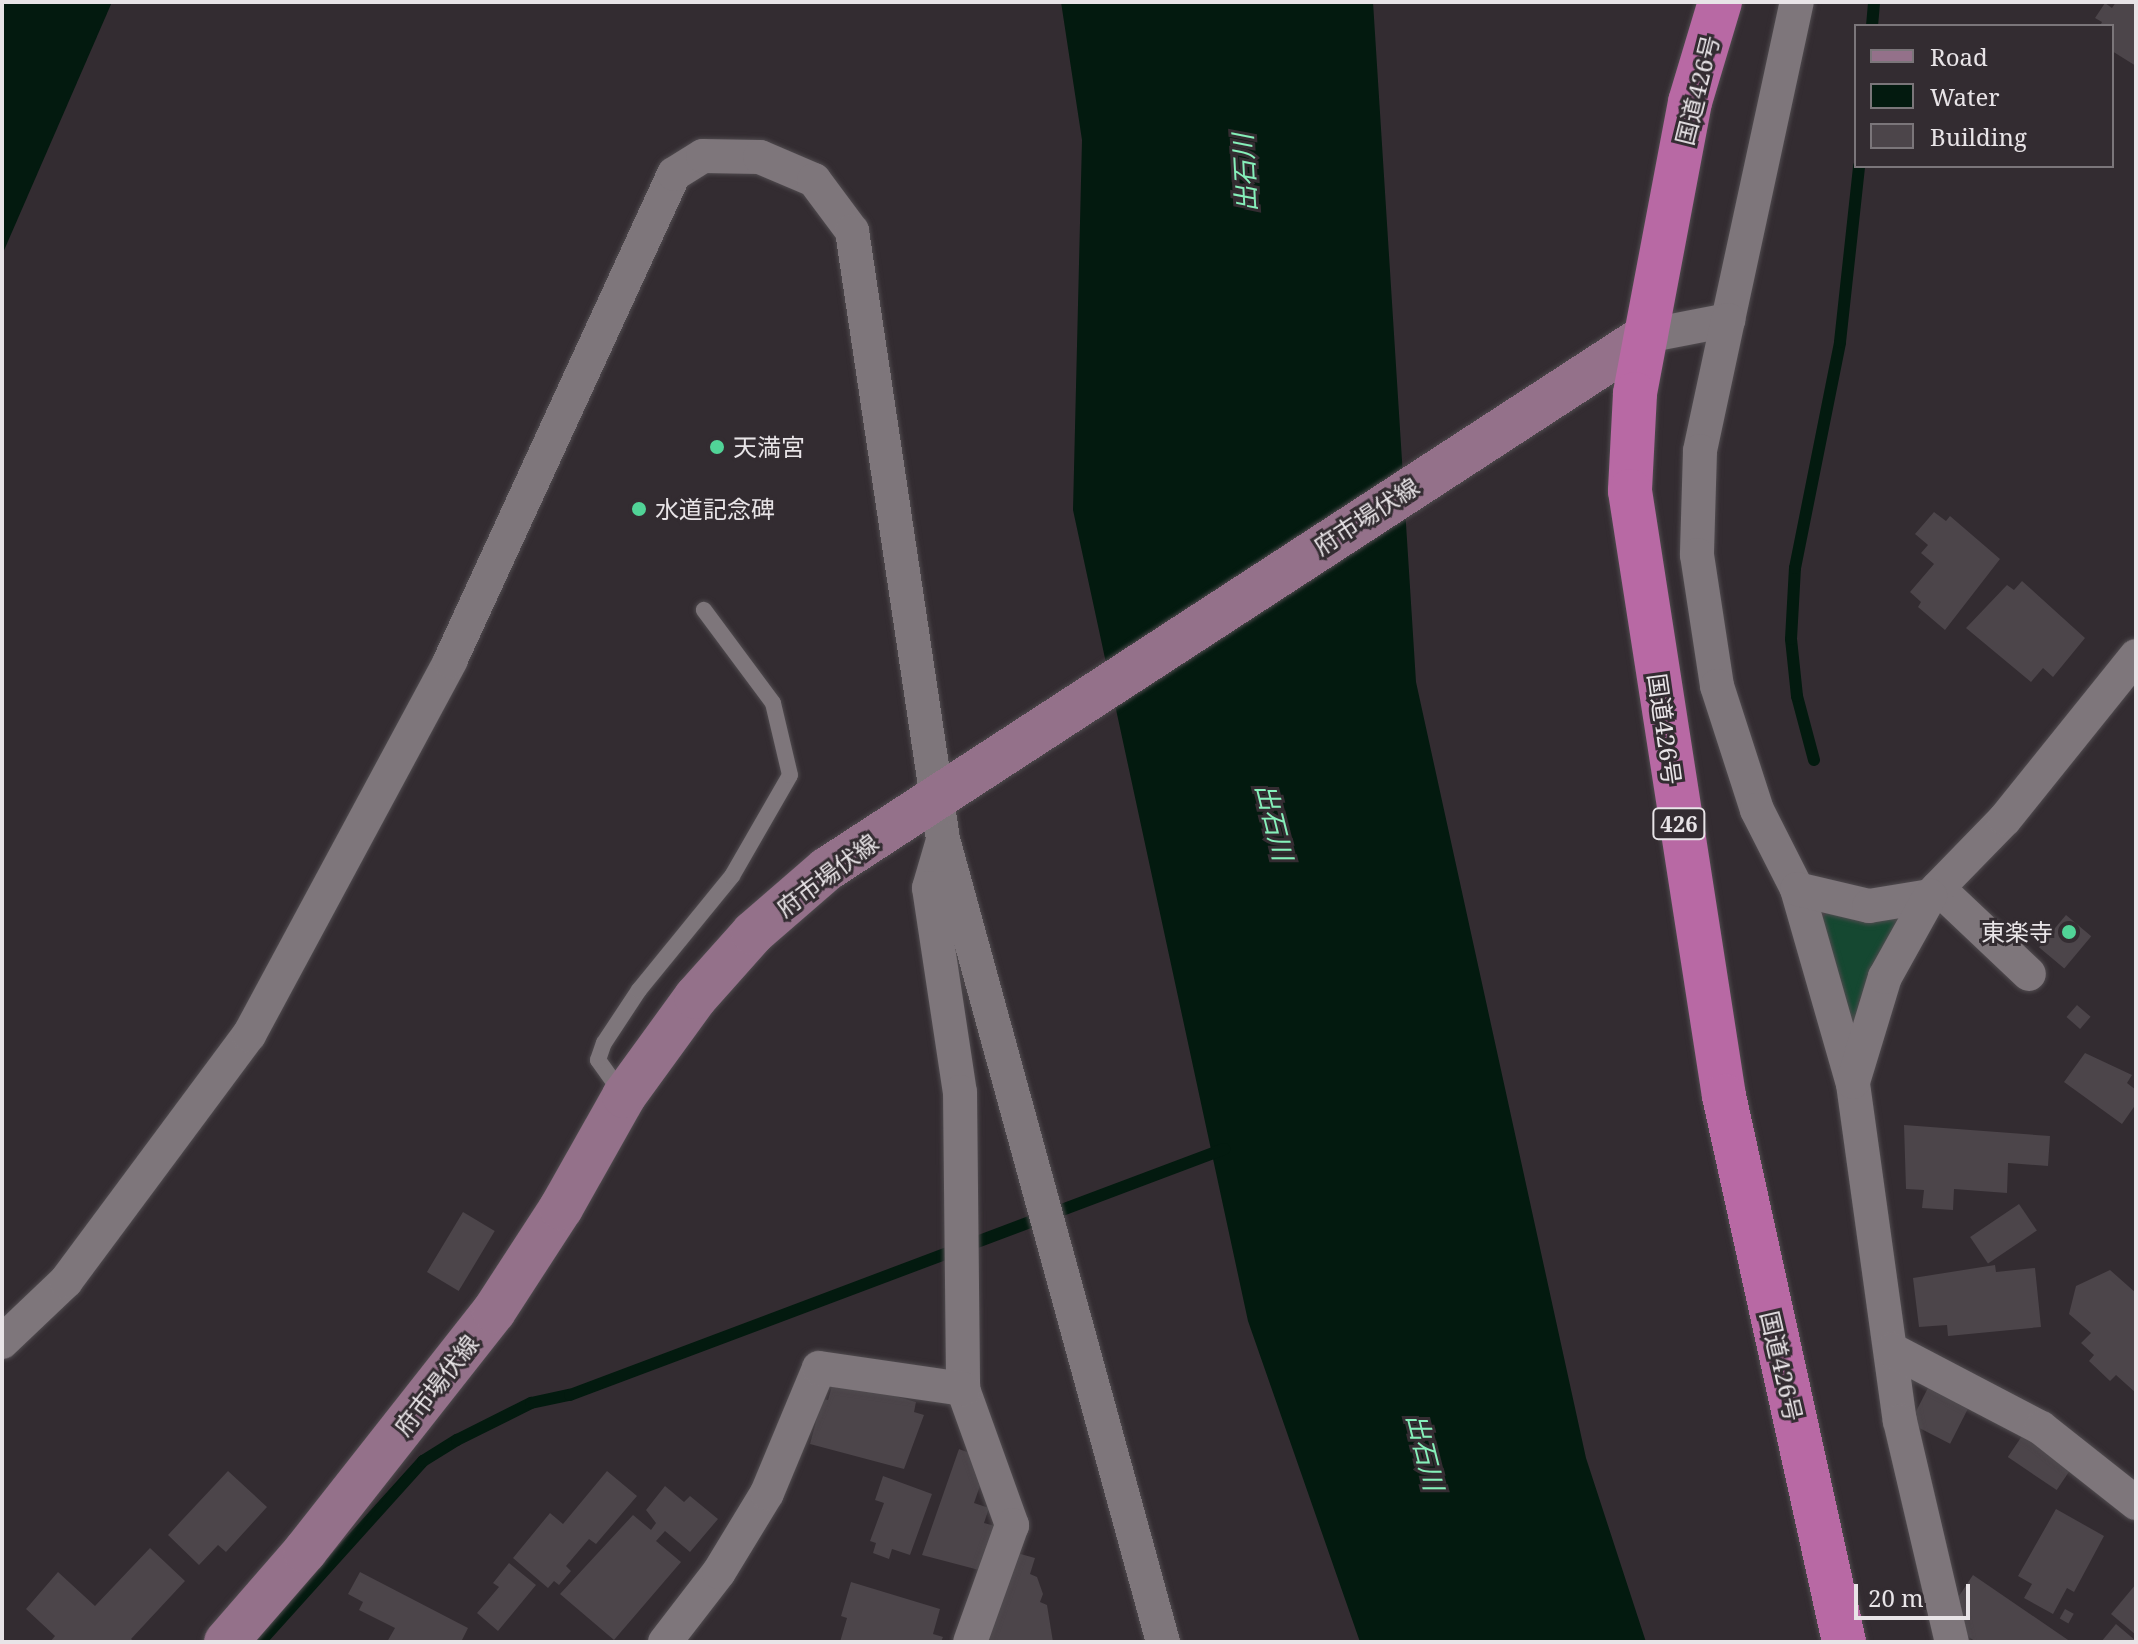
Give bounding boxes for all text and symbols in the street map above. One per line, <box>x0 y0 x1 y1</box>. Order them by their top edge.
legend <box>1854 24 2114 168</box>
street label: 国道426号 <box>1669 32 1725 148</box>
text: Road <box>1930 40 1988 73</box>
text: Water <box>1930 80 2000 113</box>
text: Building <box>1930 120 2027 153</box>
water label: 出石川 <box>1227 133 1263 213</box>
place label: 天満宮 <box>733 433 805 461</box>
marker: 天満宮 <box>708 438 726 456</box>
street label: 府市場伏線 <box>1308 471 1424 561</box>
place label: 水道記念碑 <box>655 495 775 523</box>
marker: 水道記念碑 <box>630 500 648 518</box>
street label: 国道426号 <box>1643 671 1687 787</box>
water label: 出石川 <box>1249 780 1299 864</box>
road number: 426 <box>1651 806 1707 842</box>
street label: 府市場伏線 <box>770 827 884 923</box>
place label: 東楽寺 <box>1981 918 2053 946</box>
marker: 東楽寺 <box>2060 923 2078 941</box>
street label: 国道426号 <box>1755 1308 1809 1424</box>
street label: 府市場伏線 <box>388 1329 484 1441</box>
water label: 出石川 <box>1400 1410 1450 1494</box>
scale bar <box>1858 1568 1974 1618</box>
text: 20 m <box>1868 1581 1924 1614</box>

